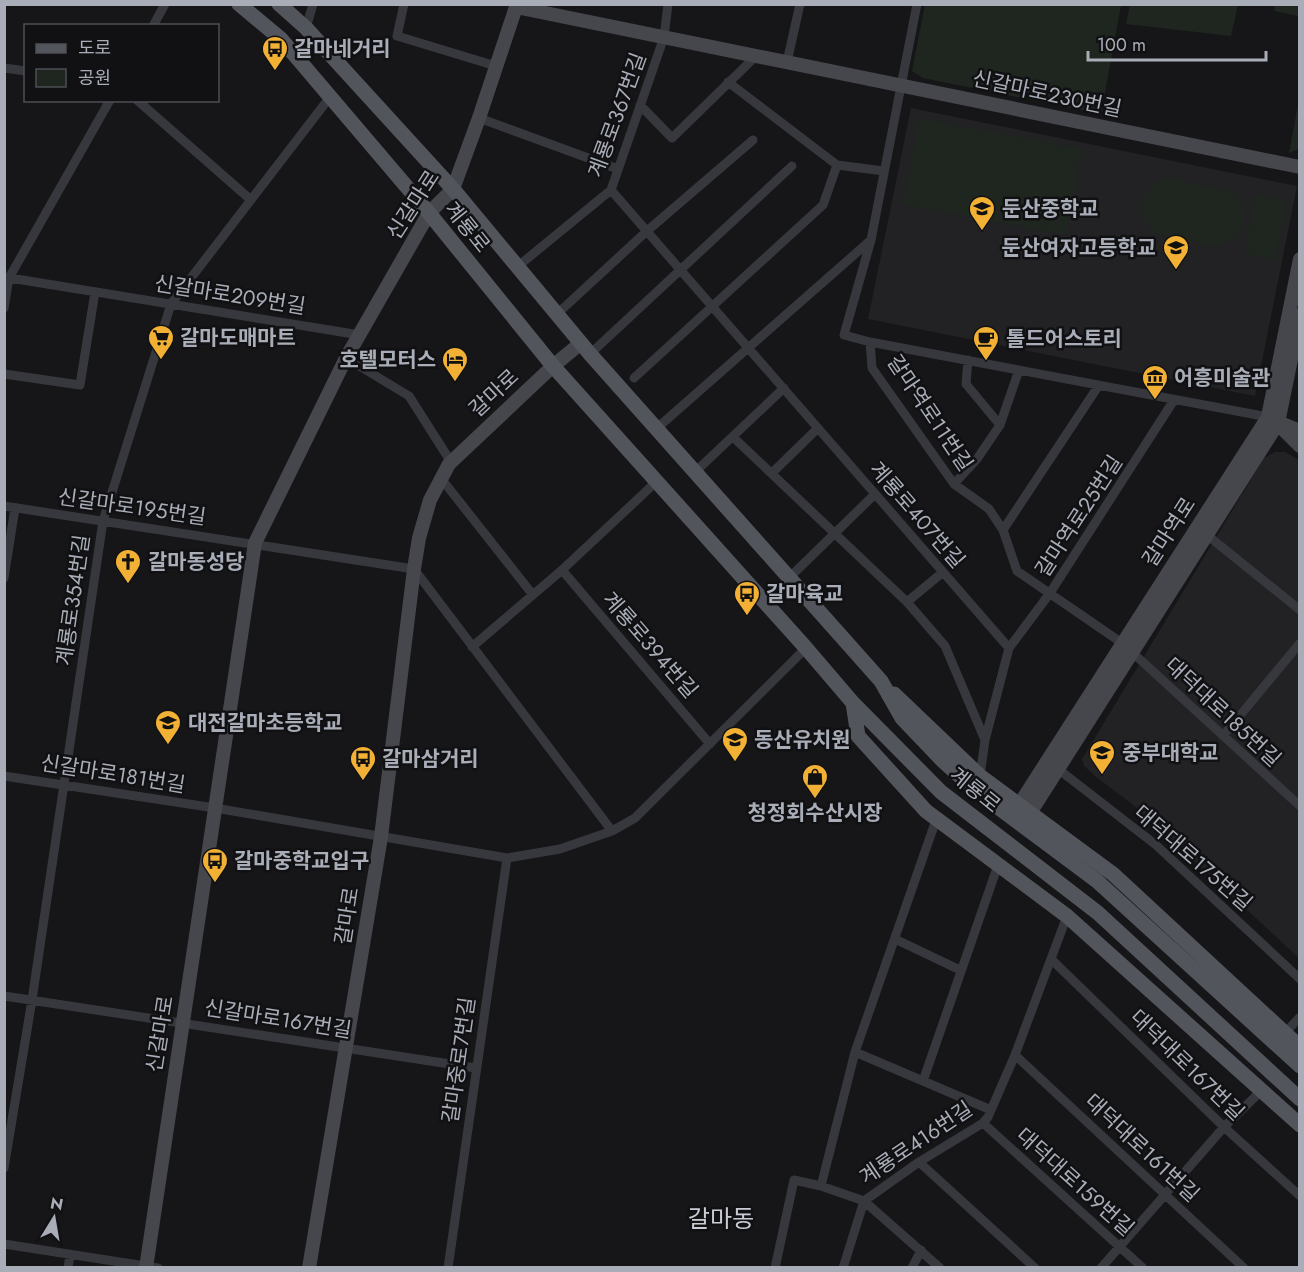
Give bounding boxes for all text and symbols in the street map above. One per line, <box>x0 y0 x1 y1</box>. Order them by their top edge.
legend <box>24 24 219 102</box>
scale bar <box>1088 24 1266 62</box>
text: 100 m <box>1097 32 1146 58</box>
bus stop icon: 갈마네거리 <box>260 34 290 72</box>
place label: 갈마네거리 <box>294 34 391 64</box>
text: 도로 <box>78 35 111 61</box>
street label: 계룡로367번길 <box>580 48 654 182</box>
street label: 신갈마로230번길 <box>970 64 1124 124</box>
text: 공원 <box>78 65 111 91</box>
street label: 신갈마로 <box>379 164 447 246</box>
school or university icon: 둔산중학교 <box>967 194 997 232</box>
place label: 둔산중학교 <box>1002 194 1099 224</box>
street label: 계룡로 <box>437 195 497 259</box>
place label: 둔산여자고등학교 <box>1001 233 1156 263</box>
school or university icon: 둔산여자고등학교 <box>1161 233 1191 271</box>
street label: 신갈마로209번길 <box>152 268 308 322</box>
supermarket icon: 갈마도매마트 <box>146 323 176 361</box>
place label: 갈마도매마트 <box>180 323 296 353</box>
cafe icon: 톨드어스토리 <box>971 324 1001 362</box>
place label: 톨드어스토리 <box>1006 324 1122 354</box>
place label: 호텔모터스 <box>339 345 436 375</box>
hotel icon: 호텔모터스 <box>440 345 470 383</box>
street label: 갈마역로11번길 <box>880 349 980 477</box>
street label: 갈마로 <box>463 362 525 424</box>
museum icon: 어흥미술관 <box>1140 363 1170 401</box>
place label: 어흥미술관 <box>1174 363 1271 393</box>
street label: 갈마역로25번길 <box>1028 449 1130 583</box>
street label: 계룡로407번길 <box>862 455 972 575</box>
street label: 신갈마로195번길 <box>56 482 208 532</box>
street label: 갈마역로 <box>1135 491 1203 573</box>
street label: 계룡로354번길 <box>49 532 97 668</box>
church icon: 갈마동성당 <box>113 547 143 585</box>
place label: 갈마동성당 <box>148 547 245 577</box>
bus stop icon: 갈마육교 <box>732 579 762 617</box>
place label: 갈마육교 <box>766 579 843 609</box>
street label: 계룡로394번길 <box>595 585 705 705</box>
street label: 대덕대로185번길 <box>1158 650 1288 774</box>
school or university icon: 대전갈마초등학교 <box>153 708 183 746</box>
place label: 대전갈마초등학교 <box>188 708 343 738</box>
school or university icon: 동산유치원 <box>720 725 750 763</box>
place label: 동산유치원 <box>754 725 851 755</box>
school or university icon: 중부대학교 <box>1087 738 1117 776</box>
place label: 중부대학교 <box>1122 738 1219 768</box>
bus stop icon: 갈마삼거리 <box>348 744 378 782</box>
place label: 갈마삼거리 <box>382 744 479 774</box>
street label: 신갈마로181번길 <box>38 748 188 800</box>
street label: 계룡로 <box>943 760 1007 820</box>
shop icon: 청정회수산시장 <box>800 762 830 800</box>
place label: 청정회수산시장 <box>747 798 883 828</box>
street label: 대덕대로175번길 <box>1127 798 1259 918</box>
bus stop icon: 갈마중학교입구 <box>200 846 230 884</box>
place label: 갈마중학교입구 <box>234 846 369 876</box>
street label: 갈마로 <box>328 885 366 947</box>
street label: 신갈마로 <box>139 993 181 1075</box>
street label: 신갈마로167번길 <box>202 993 354 1045</box>
street label: 갈마중로7번길 <box>435 995 483 1125</box>
street label: 대덕대로167번길 <box>1123 1003 1251 1127</box>
street label: 대덕대로161번길 <box>1078 1087 1206 1209</box>
street label: 계룡로416번길 <box>854 1094 978 1192</box>
street label: 대덕대로159번길 <box>1009 1121 1141 1243</box>
north arrow <box>24 1188 84 1248</box>
text: N <box>48 1191 65 1216</box>
district label: 갈마동 <box>688 1201 754 1236</box>

